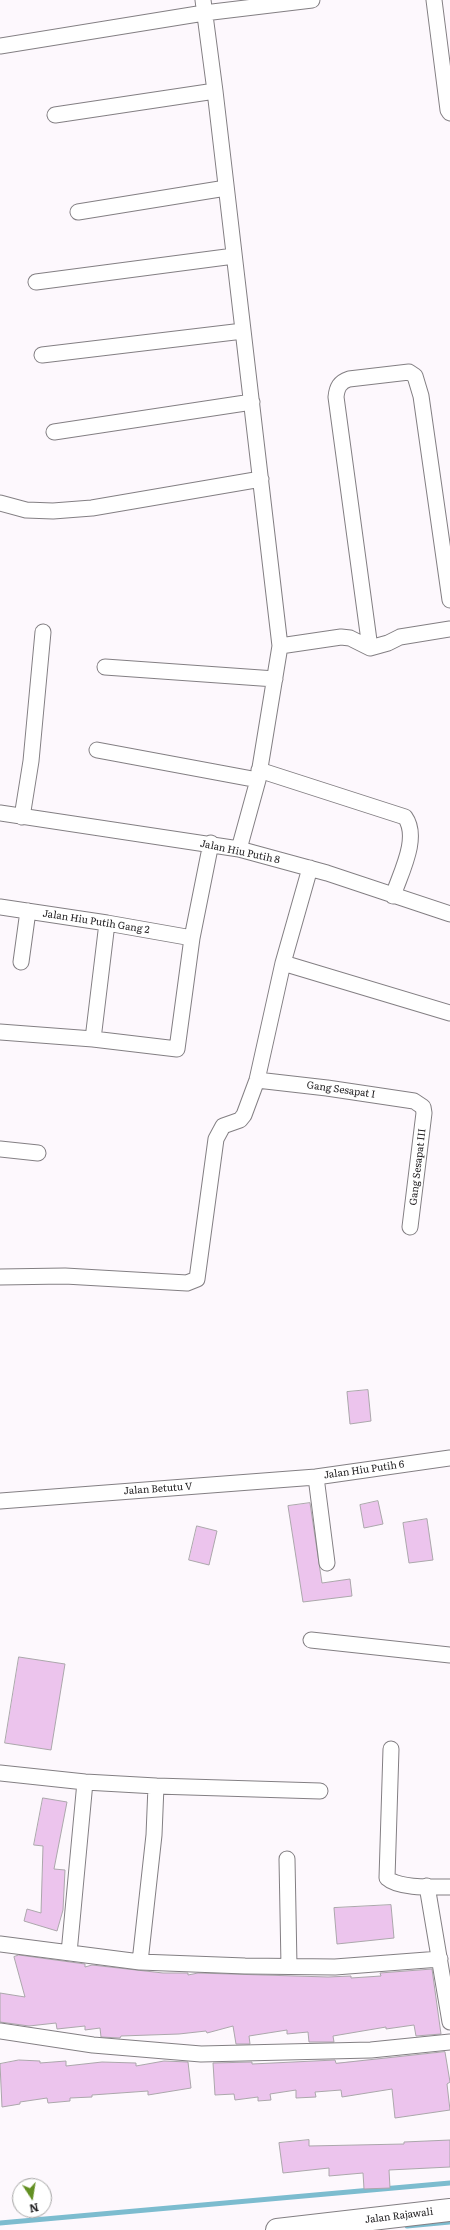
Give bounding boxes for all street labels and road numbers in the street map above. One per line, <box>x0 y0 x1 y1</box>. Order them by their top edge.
street label: Jalan Hiu Putih 8 <box>199 838 281 866</box>
street label: Jalan Hiu Putih Gang 2 <box>42 908 150 936</box>
street label: Gang Sesapat I <box>306 1079 376 1101</box>
street label: Gang Sesapat III <box>407 1128 429 1206</box>
street label: Jalan Hiu Putih 6 <box>323 1458 405 1482</box>
street label: Jalan Betutu V <box>123 1481 193 1497</box>
street label: Jalan Rajawali <box>364 2206 434 2226</box>

